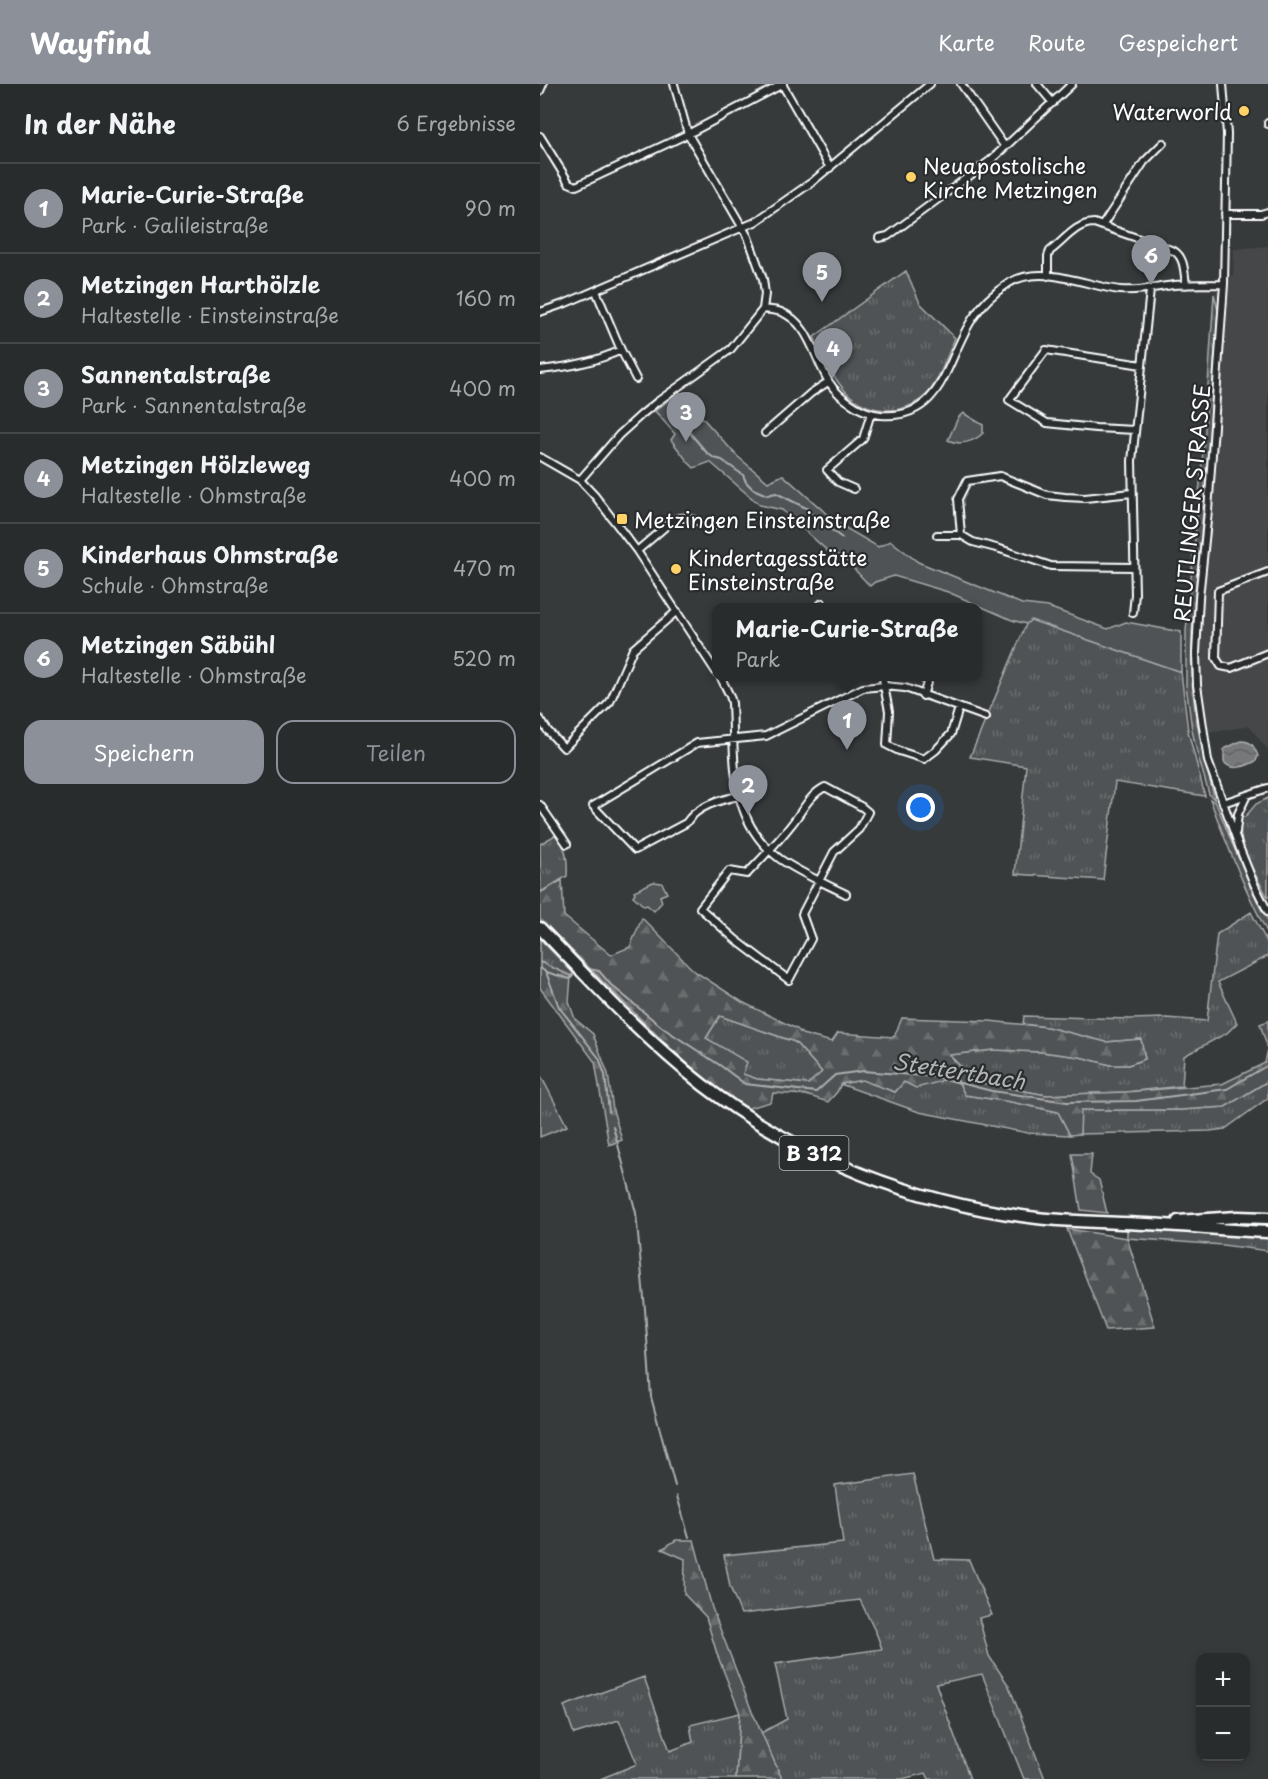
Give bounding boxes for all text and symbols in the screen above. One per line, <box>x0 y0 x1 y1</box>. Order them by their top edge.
text: Wayfind <box>30 21 151 64</box>
text: Karte <box>938 26 995 58</box>
text: Route <box>1028 26 1086 58</box>
text: Gespeichert <box>1119 26 1238 58</box>
place label: Waterworld <box>1113 95 1232 127</box>
text: In der Nähe <box>24 104 176 143</box>
marker: Waterworld <box>1237 104 1251 118</box>
text: 6 Ergebnisse <box>396 108 516 138</box>
place label: Neuapostolische Kirche Metzingen <box>923 149 1098 205</box>
marker: Neuapostolische Kirche Metzingen <box>904 170 918 184</box>
text: Marie-Curie-Straße <box>81 177 304 210</box>
text: 1 <box>39 193 48 223</box>
text: 90 m <box>465 193 516 223</box>
text: Park · Galileistraße <box>81 210 269 240</box>
pin: 6 <box>1132 236 1170 285</box>
pin: 5 <box>802 252 842 302</box>
text: Metzingen Harthölzle <box>81 267 320 300</box>
text: 2 <box>36 283 51 313</box>
text: 160 m <box>456 283 516 313</box>
text: Haltestelle · Einsteinstraße <box>81 300 339 330</box>
pin: 4 <box>814 328 852 378</box>
text: Sannentalstraße <box>81 357 271 390</box>
text: 3 <box>37 373 50 403</box>
text: 400 m <box>449 373 516 403</box>
street label: REUTLINGER STRASSE <box>1165 383 1217 623</box>
text: Park · Sannentalstraße <box>81 390 307 420</box>
pin: 3 <box>666 392 706 442</box>
text: Metzingen Hölzleweg <box>81 447 311 480</box>
text: 4 <box>37 463 50 493</box>
text: 400 m <box>449 463 516 493</box>
text: Haltestelle · Ohmstraße <box>81 480 307 510</box>
place label: Metzingen Einsteinstraße <box>634 503 891 535</box>
marker: Metzingen Einsteinstraße <box>615 512 629 526</box>
text: Kinderhaus Ohmstraße <box>81 537 339 570</box>
place label: Kindertagesstätte Einsteinstraße <box>688 541 867 597</box>
text: 5 <box>37 553 50 583</box>
text: 470 m <box>453 553 516 583</box>
marker: Kindertagesstätte Einsteinstraße <box>669 562 683 576</box>
text: Schule · Ohmstraße <box>81 570 269 600</box>
popup <box>712 603 982 681</box>
text: Marie-Curie-Straße <box>736 611 958 644</box>
text: Metzingen Säbühl <box>81 627 275 660</box>
text: 6 <box>36 643 51 673</box>
text: 520 m <box>452 643 516 673</box>
text: Park <box>736 644 780 674</box>
text: Haltestelle · Ohmstraße <box>81 660 307 690</box>
pin: 1 <box>828 700 866 750</box>
button: Speichern <box>24 720 264 784</box>
button: Teilen <box>276 720 516 784</box>
pin: 2 <box>728 766 768 815</box>
your location <box>906 793 935 822</box>
water label: Stettertbach <box>891 1043 1029 1097</box>
road number: B 312 <box>780 1136 848 1170</box>
map controls <box>1196 1653 1250 1761</box>
button: + <box>1196 1653 1250 1707</box>
button: − <box>1196 1707 1250 1761</box>

